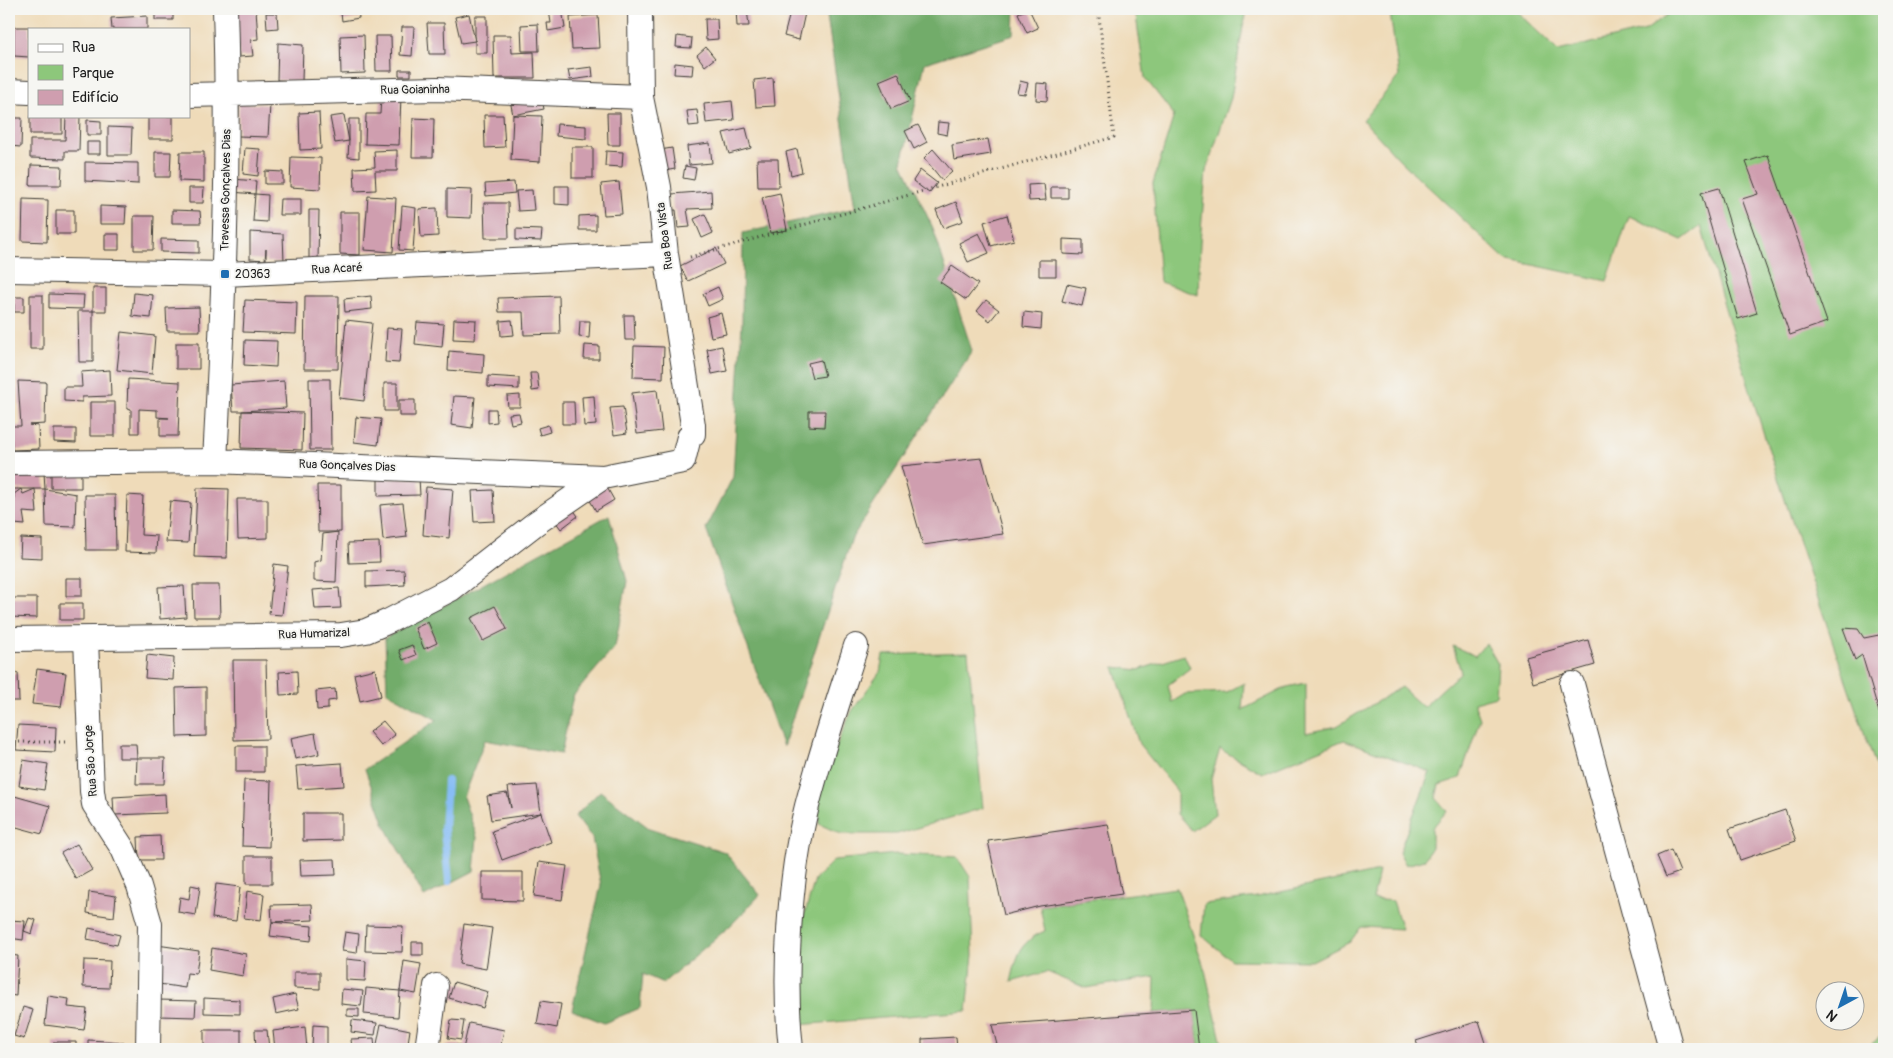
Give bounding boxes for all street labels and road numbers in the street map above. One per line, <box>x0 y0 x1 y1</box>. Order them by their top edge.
street label: Rua Goianinha <box>380 82 450 98</box>
street label: Travessa Gonçalves Dias <box>217 128 235 251</box>
street label: Rua Boa Vista <box>653 201 677 271</box>
street label: Rua Acaré <box>311 260 363 278</box>
street label: Rua Gonçalves Dias <box>298 457 396 475</box>
street label: Rua Humarizal <box>278 625 350 643</box>
street label: Rua São Jorge <box>81 725 101 797</box>

